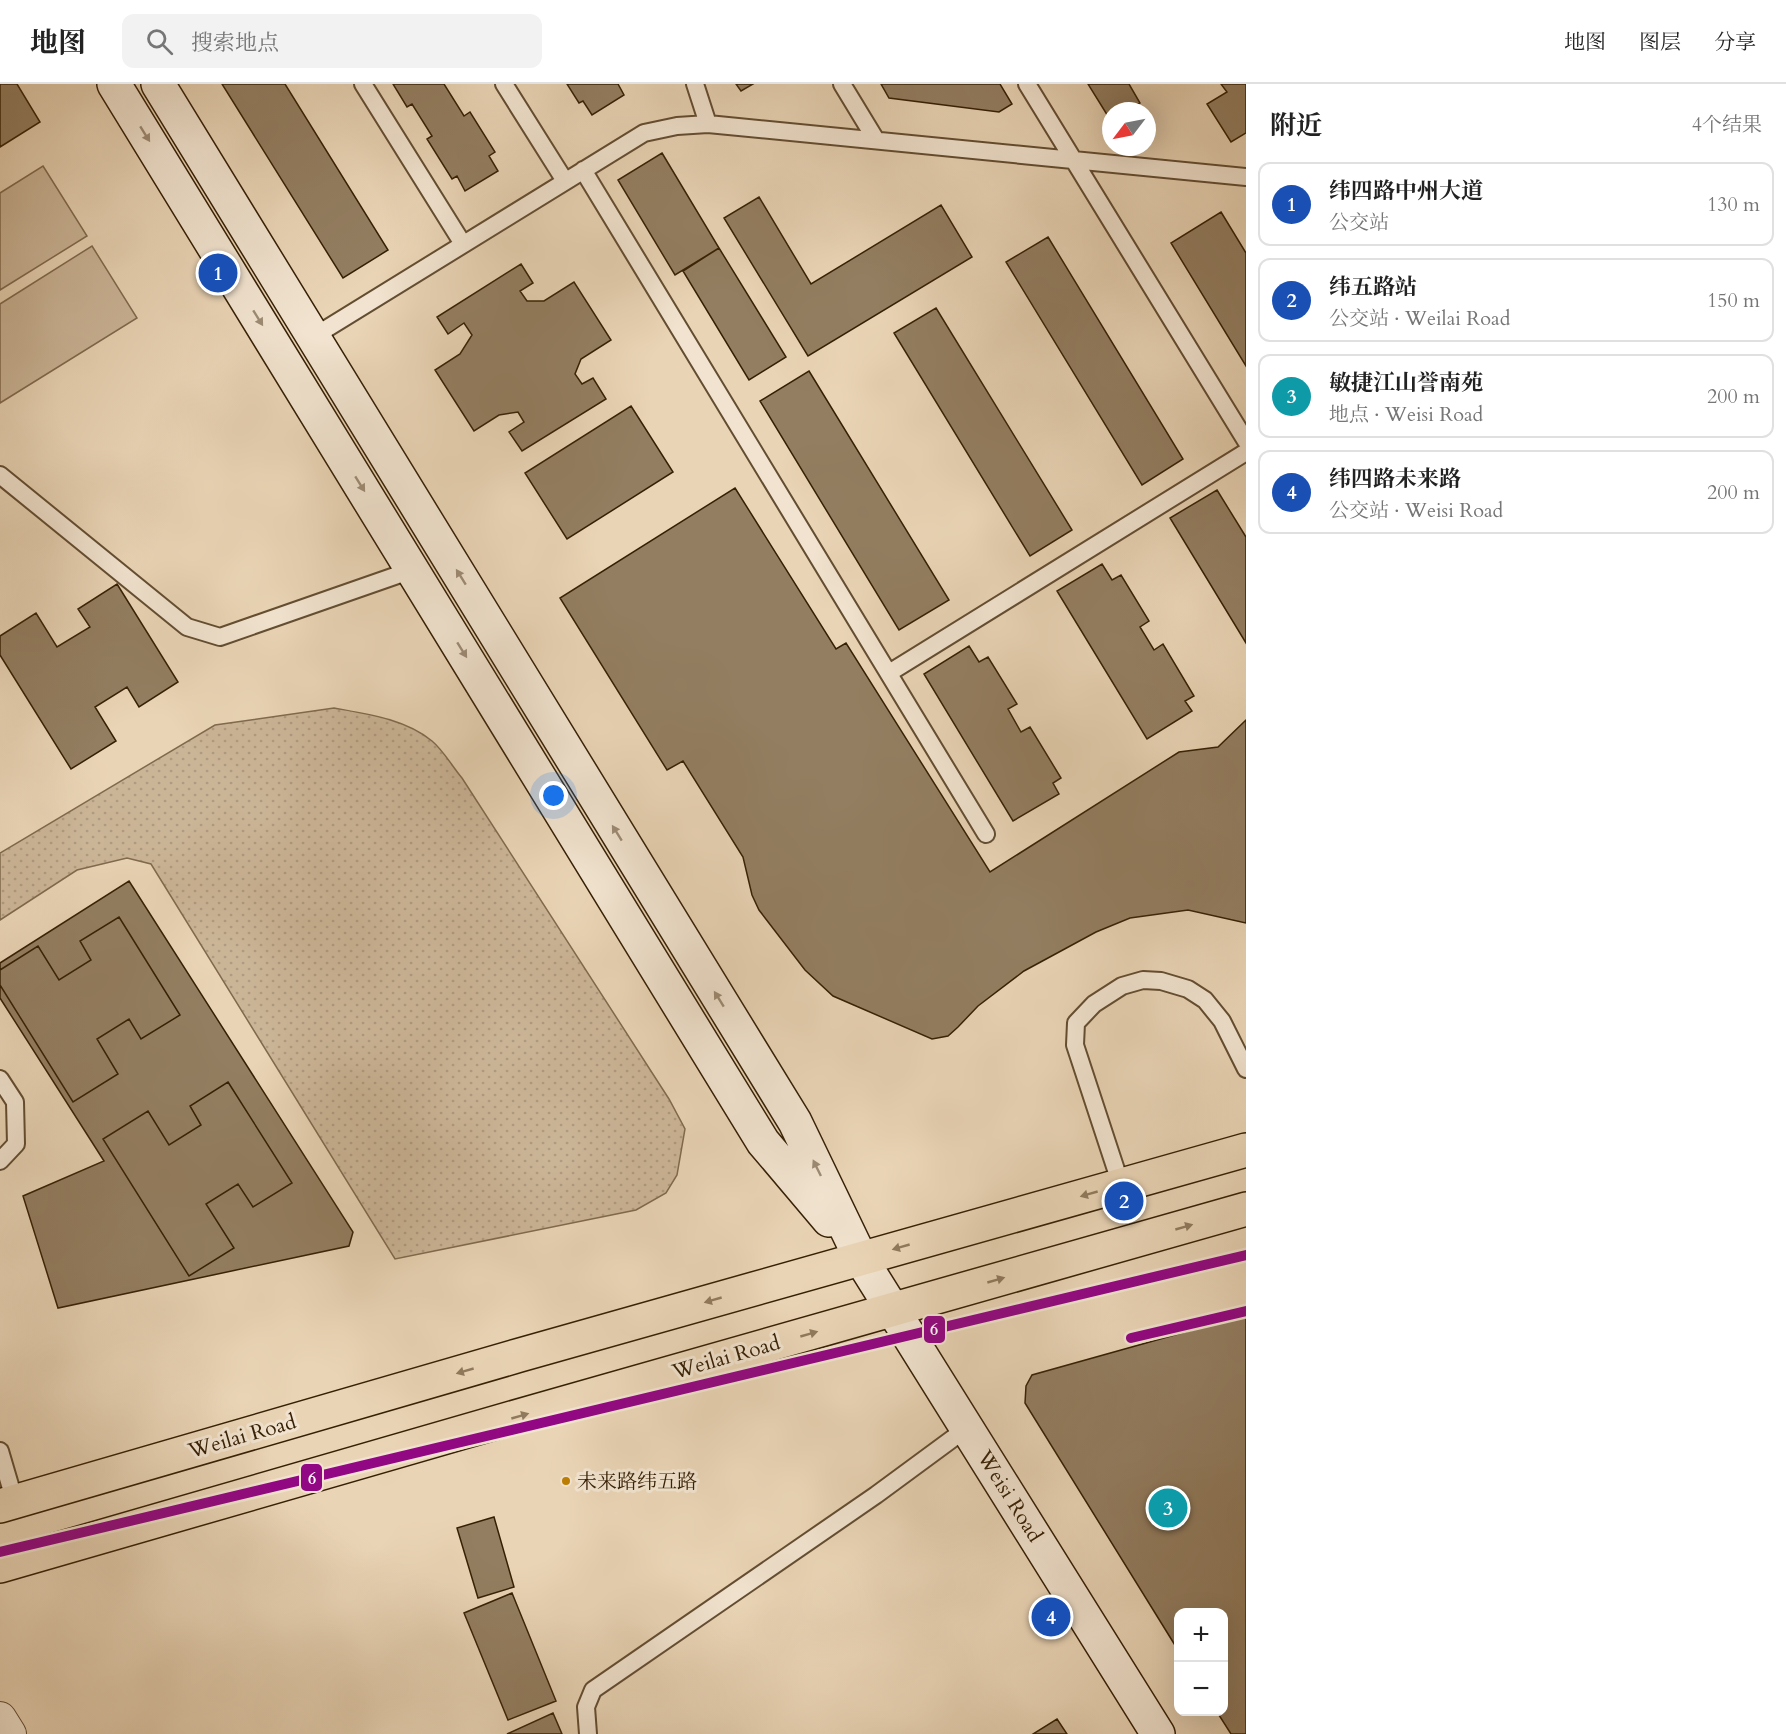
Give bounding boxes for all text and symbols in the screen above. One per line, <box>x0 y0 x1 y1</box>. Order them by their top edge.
search box <box>122 14 542 68</box>
text: 地图 <box>30 24 86 62</box>
icon: search <box>143 25 176 58</box>
text: 搜索地点 <box>191 28 279 58</box>
text: 地图 <box>1564 28 1606 57</box>
text: 图层 <box>1639 28 1681 57</box>
text: 分享 <box>1714 28 1756 57</box>
north arrow <box>1102 102 1156 156</box>
text: 附近 <box>1270 108 1322 143</box>
text: 4个结果 <box>1692 111 1762 138</box>
one-way arrow <box>139 126 150 142</box>
text: 纬四路中州大道 <box>1329 176 1483 206</box>
text: 1 <box>1286 191 1297 218</box>
text: 130 m <box>1707 191 1760 218</box>
text: 公交站 <box>1329 209 1389 236</box>
pin: 1 <box>198 250 238 296</box>
text: 纬五路站 <box>1329 272 1417 302</box>
text: 2 <box>1286 287 1297 314</box>
text: 150 m <box>1707 287 1760 314</box>
text: 公交站 · Weilai Road <box>1329 305 1510 332</box>
one-way arrow <box>252 310 263 326</box>
text: 敏捷江山誉南苑 <box>1329 368 1483 398</box>
text: 3 <box>1286 383 1297 410</box>
text: 200 m <box>1707 383 1760 410</box>
text: 地点 · Weisi Road <box>1329 401 1483 428</box>
text: 纬四路未来路 <box>1329 464 1461 494</box>
one-way arrow <box>354 476 365 492</box>
text: 4 <box>1286 479 1297 506</box>
text: 200 m <box>1707 479 1760 506</box>
text: 公交站 · Weisi Road <box>1329 497 1503 524</box>
one-way arrow <box>455 569 466 586</box>
one-way arrow <box>456 642 467 658</box>
your location <box>539 781 568 810</box>
one-way arrow <box>612 825 623 841</box>
one-way arrow <box>714 991 725 1007</box>
one-way arrow <box>812 1159 822 1176</box>
pin: 2 <box>1104 1178 1144 1224</box>
one-way arrow <box>1080 1190 1098 1199</box>
one-way arrow <box>1175 1222 1193 1231</box>
one-way arrow <box>892 1243 910 1252</box>
one-way arrow <box>987 1275 1005 1285</box>
one-way arrow <box>704 1296 722 1305</box>
line badge: 6 <box>923 1315 946 1344</box>
text: 6 <box>930 1319 938 1341</box>
street label: Weilai Road <box>668 1328 783 1387</box>
one-way arrow <box>800 1329 818 1338</box>
one-way arrow <box>456 1367 474 1376</box>
street label: Weilai Road <box>184 1407 299 1466</box>
one-way arrow <box>511 1411 529 1420</box>
street label: Weisi Road <box>969 1444 1049 1548</box>
line badge: 6 <box>300 1463 323 1492</box>
text: 6 <box>308 1468 316 1490</box>
place label: 未来路纬五路 <box>577 1468 697 1495</box>
marker: 未来路纬五路 <box>560 1475 572 1487</box>
pin: 3 <box>1148 1486 1188 1530</box>
pin: 4 <box>1032 1594 1070 1640</box>
map controls <box>1174 1608 1228 1716</box>
button: + <box>1174 1608 1228 1662</box>
button: − <box>1174 1662 1228 1716</box>

